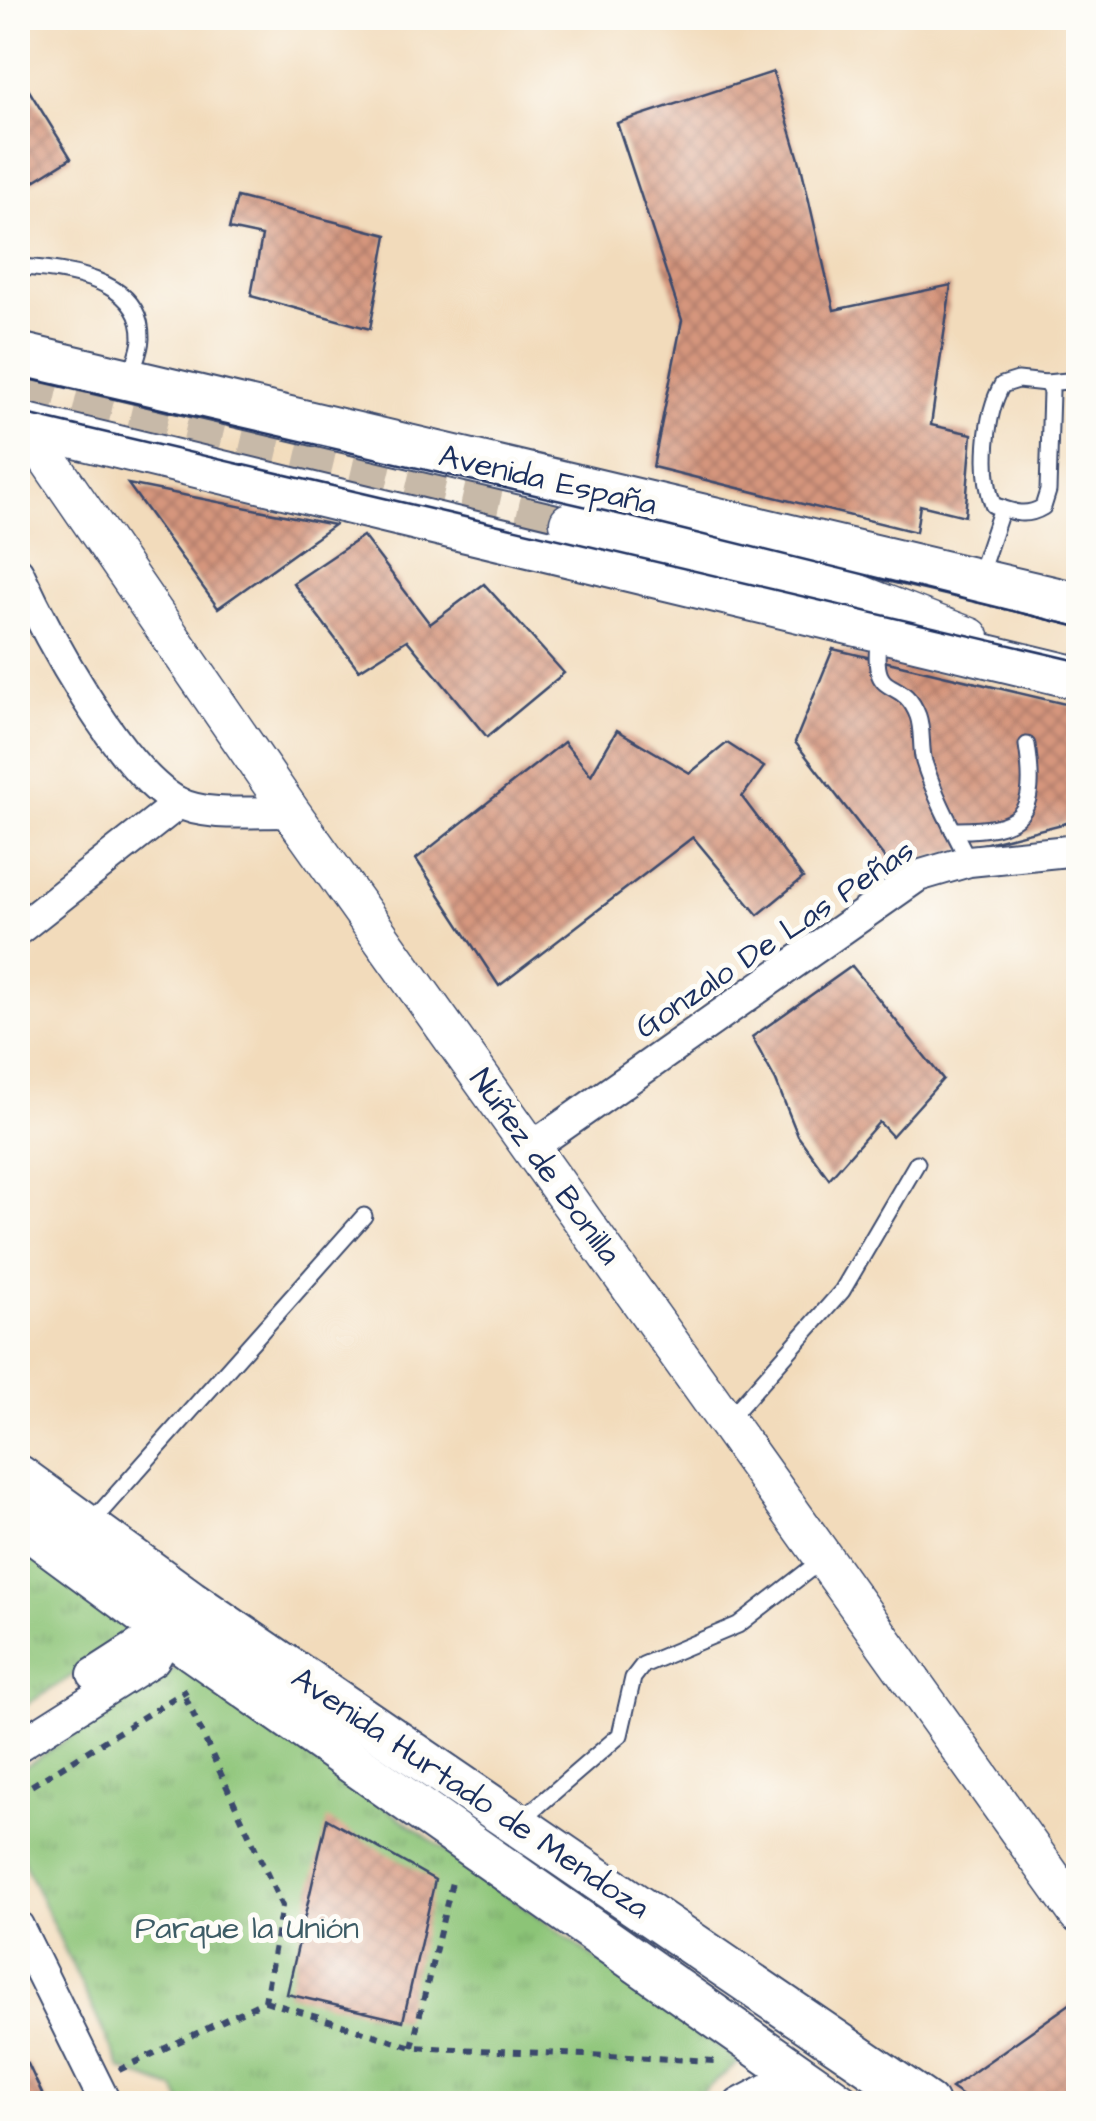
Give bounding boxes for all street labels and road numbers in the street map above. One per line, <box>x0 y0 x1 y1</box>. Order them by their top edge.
street label: Avenida España <box>434 434 661 527</box>
street label: Gonzalo De Las Peñas <box>626 829 924 1050</box>
street label: Núñez de Bonilla <box>458 1060 631 1274</box>
street label: Avenida Hurtado de Mendoza <box>282 1656 658 1930</box>

